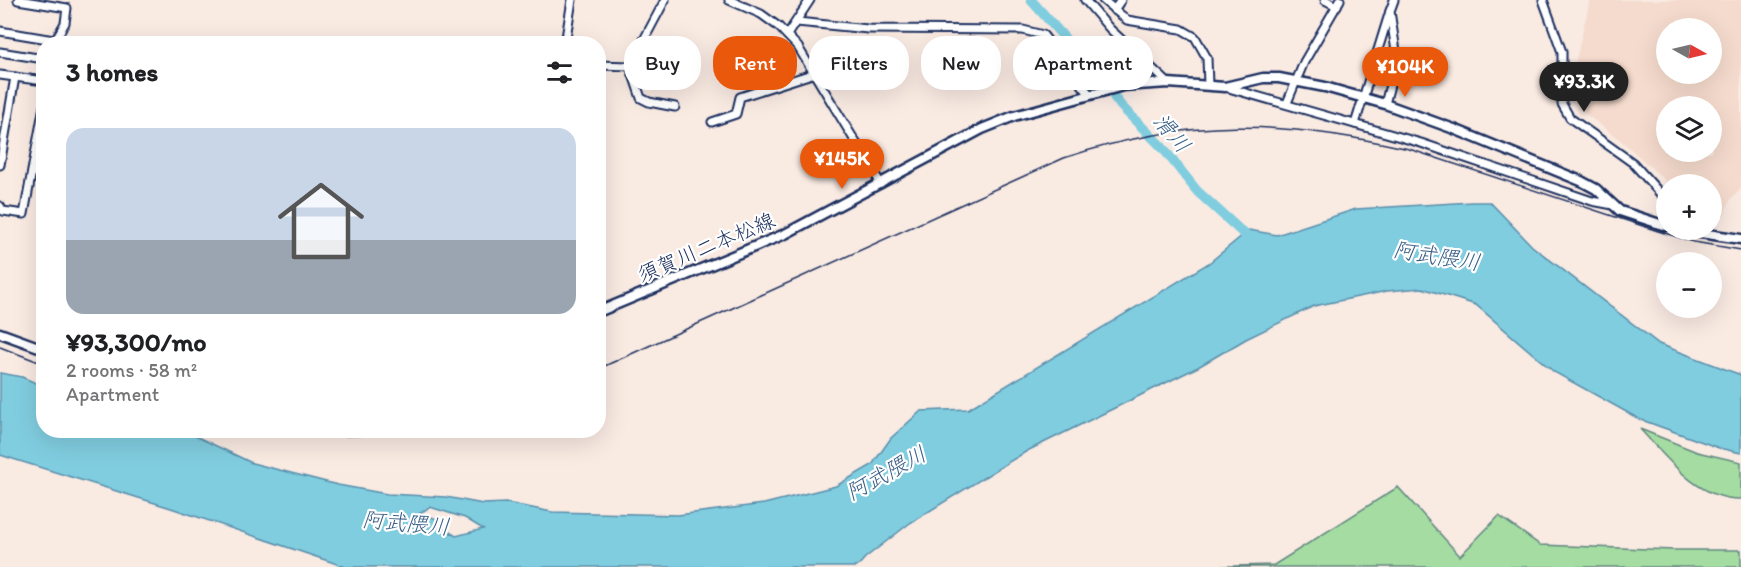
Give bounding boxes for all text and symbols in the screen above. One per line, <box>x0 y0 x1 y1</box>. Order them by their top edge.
north arrow <box>1656 18 1722 84</box>
map controls <box>1656 18 1722 318</box>
chip: Buy <box>624 36 701 90</box>
chip: Rent <box>713 36 797 90</box>
chip: Filters <box>809 36 909 90</box>
chip: New <box>921 36 1001 90</box>
chip: Apartment <box>1013 36 1153 90</box>
pin: ¥104K <box>1363 47 1447 98</box>
text: ¥104K <box>1376 54 1434 78</box>
text: 3 homes <box>66 56 158 88</box>
icon: filters <box>543 56 576 89</box>
pin: ¥93.3K <box>1535 62 1633 113</box>
text: ¥93.3K <box>1553 69 1615 93</box>
button: layers <box>1656 96 1722 162</box>
water label: 滑川 <box>1147 108 1197 158</box>
pin: ¥145K <box>800 139 884 190</box>
text: ¥145K <box>814 146 870 170</box>
icon: home <box>267 167 375 275</box>
button: + <box>1656 174 1722 240</box>
street label: 須賀川二本松線 <box>633 207 779 287</box>
water label: 阿武隈川 <box>1391 236 1483 276</box>
button: − <box>1656 252 1722 318</box>
text: ¥93,300/mo <box>66 326 207 358</box>
text: 2 rooms · 58 m² <box>66 358 197 382</box>
text: Apartment <box>66 382 159 406</box>
water label: 阿武隈川 <box>841 440 931 506</box>
water label: 阿武隈川 <box>361 506 451 540</box>

